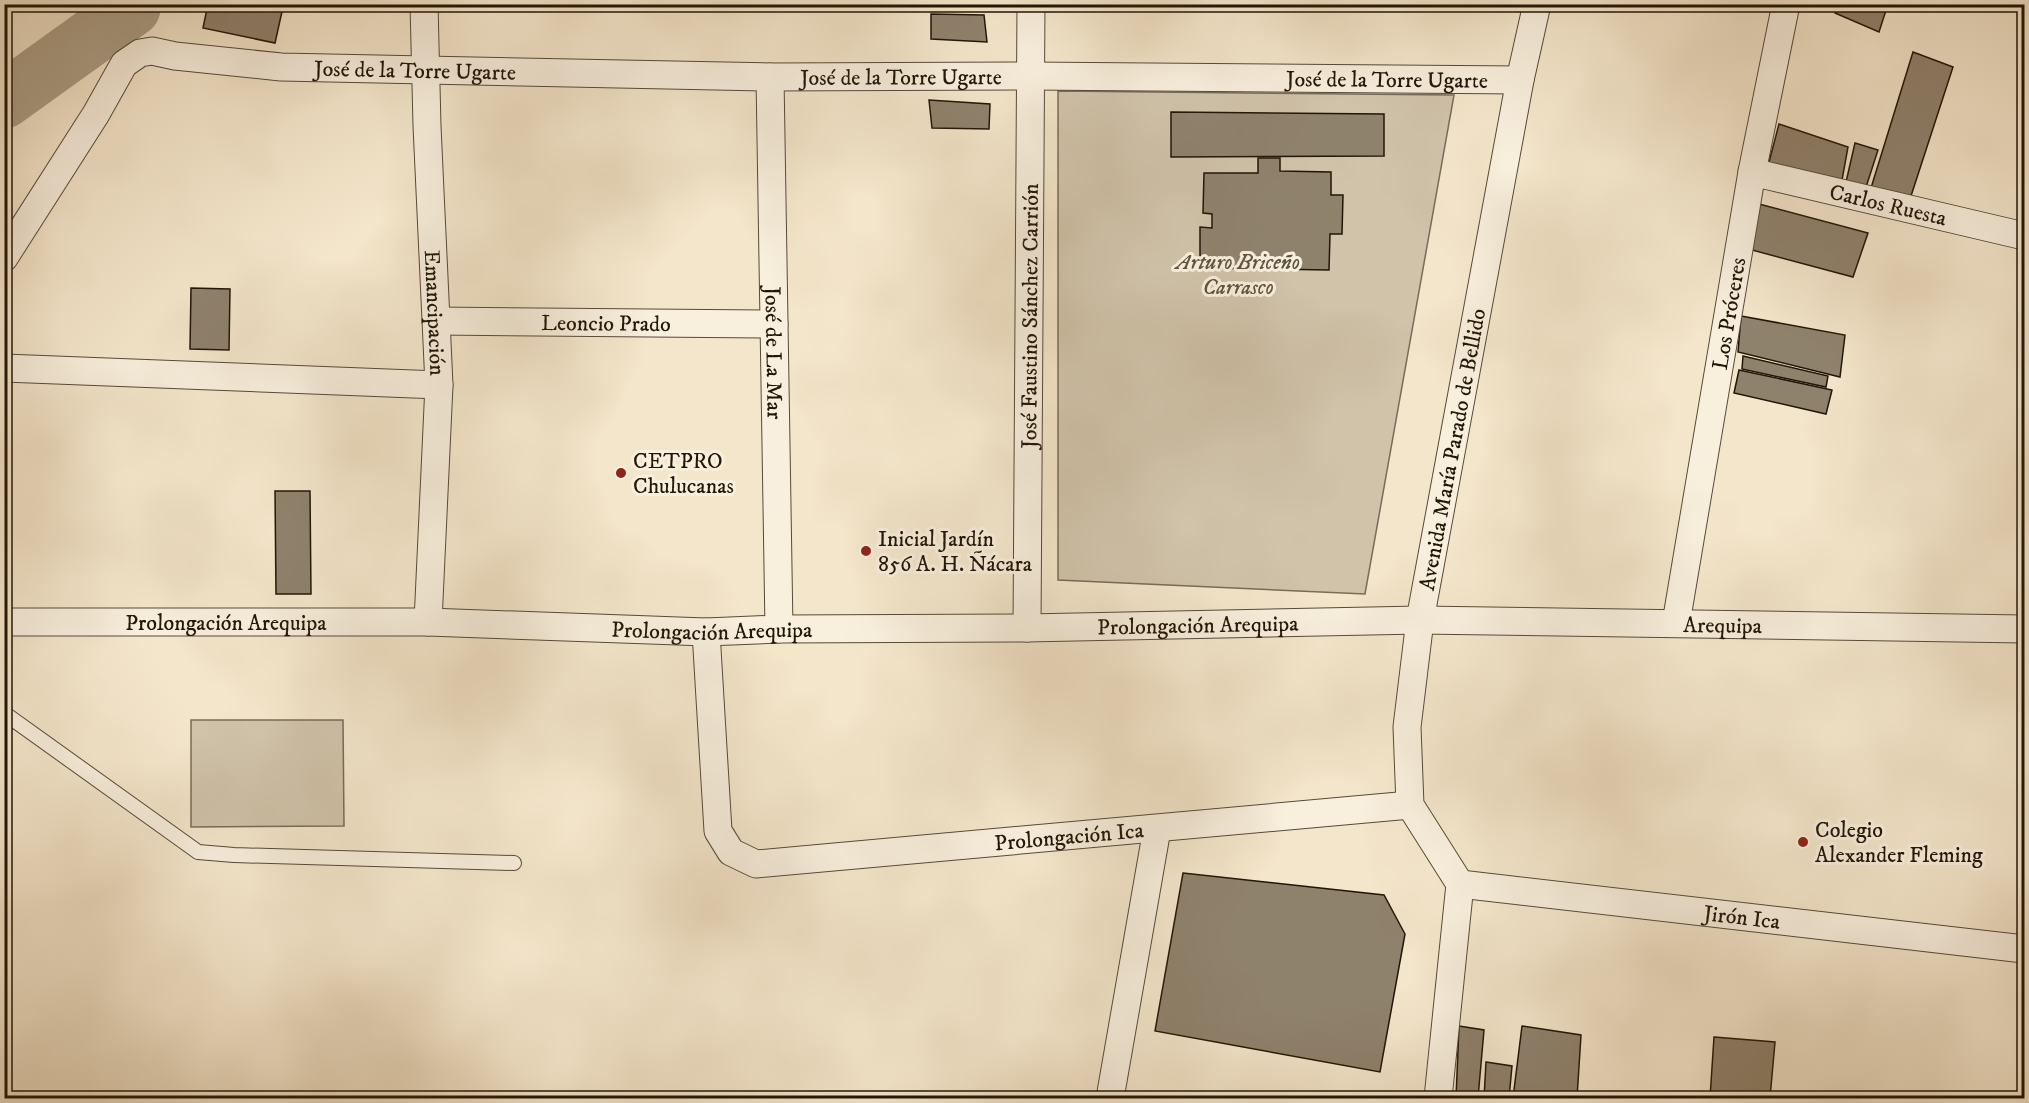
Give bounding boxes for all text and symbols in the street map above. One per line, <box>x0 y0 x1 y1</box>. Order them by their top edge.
street label: José de la Torre Ugarte <box>312 56 516 87</box>
street label: José de la Torre Ugarte <box>798 64 1002 92</box>
street label: José de la Torre Ugarte <box>1284 66 1488 95</box>
street label: Carlos Ruesta <box>1827 179 1950 233</box>
street label: José Faustino Sánchez Carrión <box>1016 183 1045 451</box>
street label: Emancipación <box>418 249 451 377</box>
park label: Arturo Briceño Carrasco <box>1173 249 1300 301</box>
street label: Los Próceres <box>1707 255 1752 372</box>
street label: José de La Mar <box>758 284 788 420</box>
street label: Avenida María Parado de Bellido <box>1414 306 1492 593</box>
street label: Leoncio Prado <box>541 310 671 338</box>
place label: CETPRO Chulucanas <box>633 448 734 500</box>
marker: CETPRO Chulucanas <box>614 466 628 480</box>
place label: Inicial Jardín 856 A. H. Ñácara <box>878 526 1033 578</box>
marker: Inicial Jardín 856 A. H. Ñácara <box>859 544 873 558</box>
street label: Prolongación Arequipa <box>125 610 327 637</box>
street label: Prolongación Arequipa <box>1097 610 1299 642</box>
street label: Arequipa <box>1683 612 1763 640</box>
street label: Prolongación Arequipa <box>611 617 813 647</box>
street label: Prolongación Ica <box>993 817 1146 857</box>
place label: Colegio Alexander Fleming <box>1815 817 1983 869</box>
marker: Colegio Alexander Fleming <box>1796 835 1810 849</box>
street label: Jirón Ica <box>1700 900 1782 936</box>

